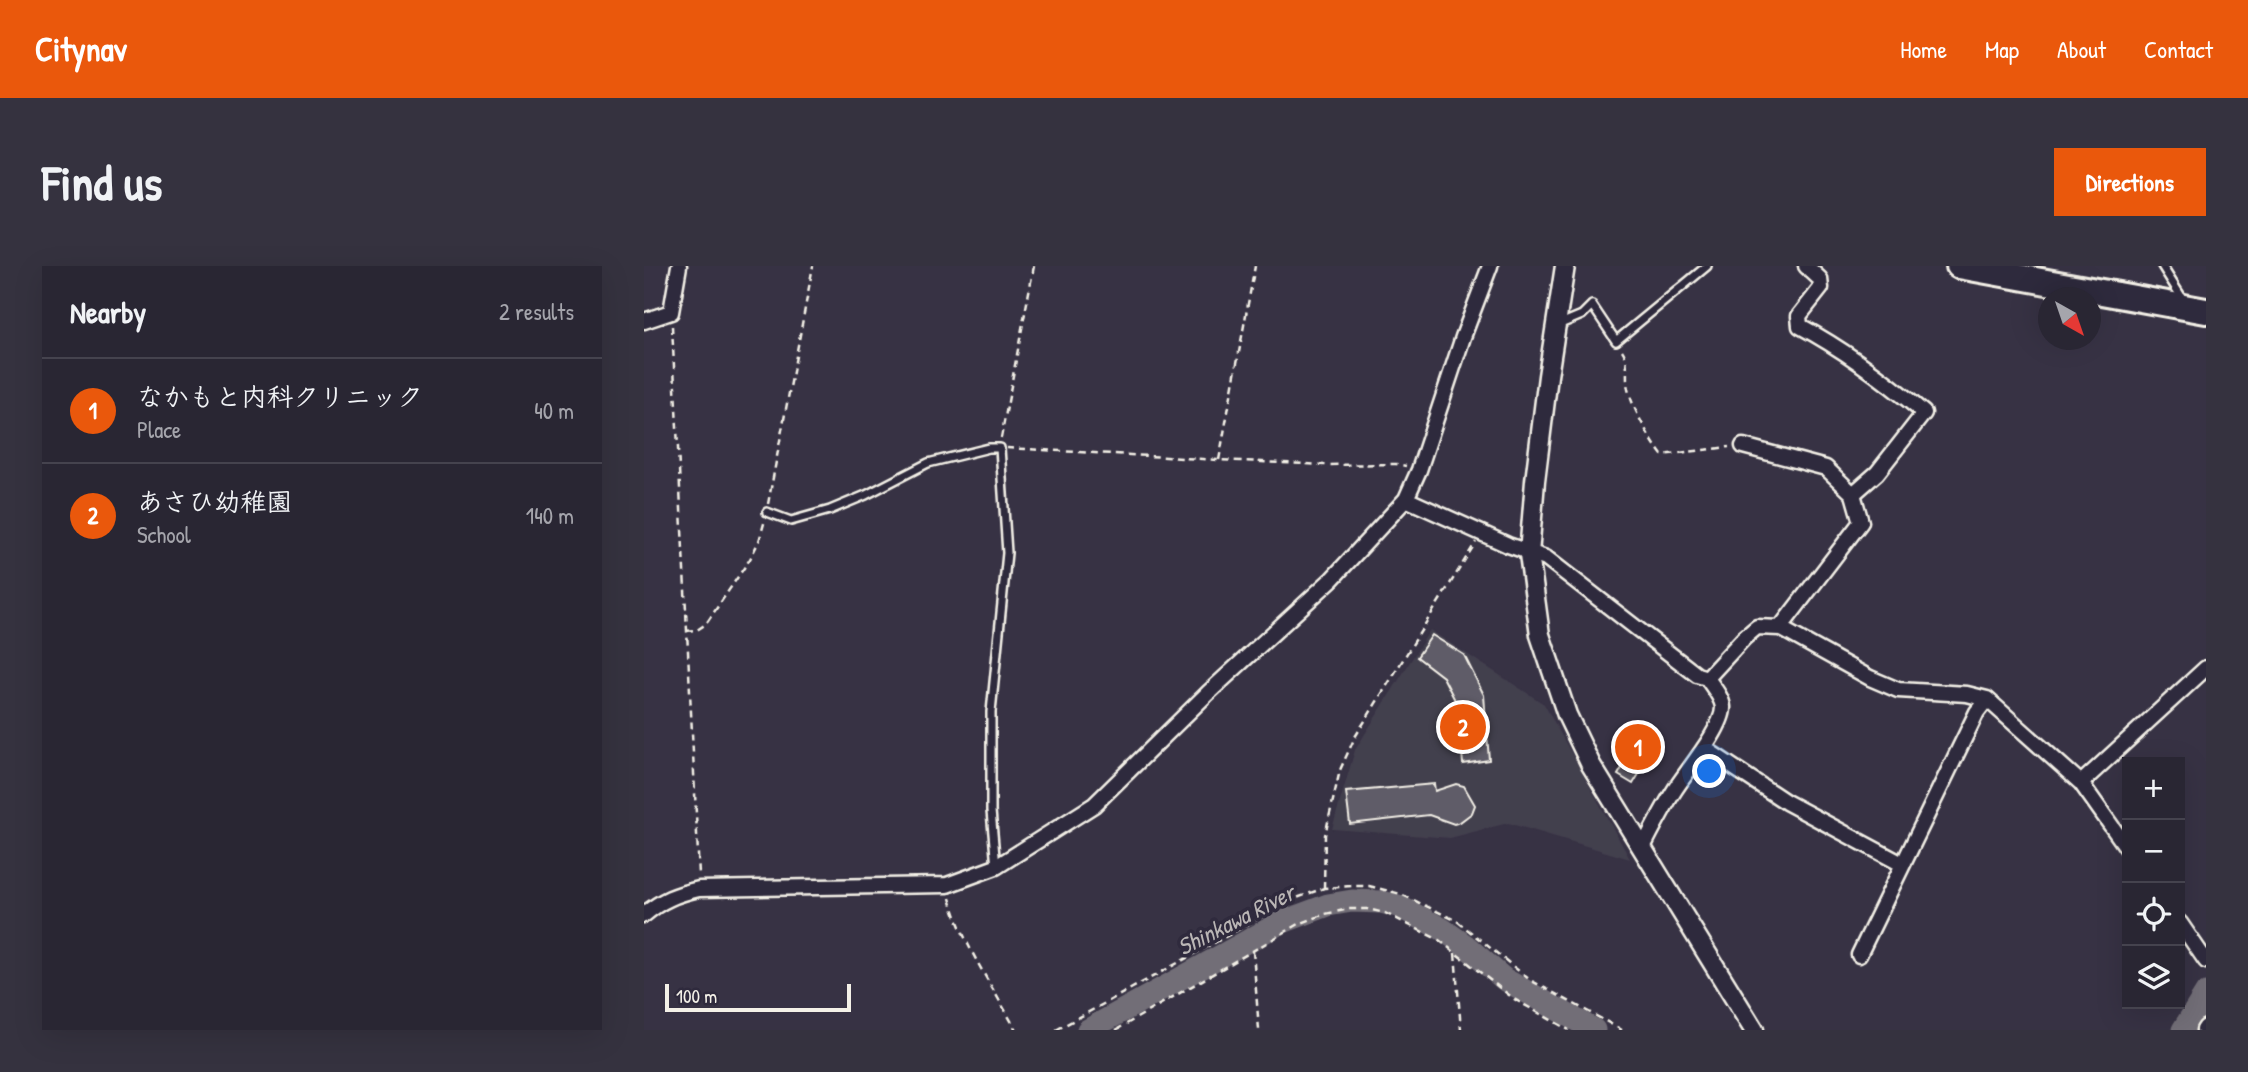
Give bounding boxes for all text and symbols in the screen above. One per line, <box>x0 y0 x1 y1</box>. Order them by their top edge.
text: Citynav <box>35 27 127 71</box>
text: Home <box>1900 33 1947 65</box>
text: Map <box>1985 33 2019 65</box>
text: About <box>2057 33 2106 65</box>
text: Contact <box>2144 33 2213 65</box>
button: Directions <box>2054 148 2206 216</box>
text: Find us <box>42 149 162 215</box>
north arrow <box>2038 287 2101 350</box>
text: Nearby <box>70 292 146 332</box>
text: 2 results <box>499 296 574 327</box>
text: なかもと内科クリニック <box>137 379 423 414</box>
text: 1 <box>89 395 97 426</box>
text: 40 m <box>534 395 574 426</box>
text: Place <box>137 414 181 445</box>
text: あさひ幼稚園 <box>137 484 292 519</box>
text: 2 <box>88 500 98 531</box>
text: 140 m <box>526 500 574 531</box>
text: School <box>137 519 191 550</box>
pin: 2 <box>1440 701 1486 753</box>
pin: 1 <box>1615 721 1661 773</box>
your location <box>1692 754 1726 788</box>
map controls <box>2122 757 2185 1009</box>
button: + <box>2122 757 2185 820</box>
button: − <box>2122 820 2185 883</box>
water label: Shinkawa River <box>1172 875 1302 962</box>
button: locate <box>2122 883 2185 946</box>
button: layers <box>2122 946 2185 1009</box>
scale bar <box>665 981 850 1013</box>
text: 100 m <box>676 983 717 1009</box>

